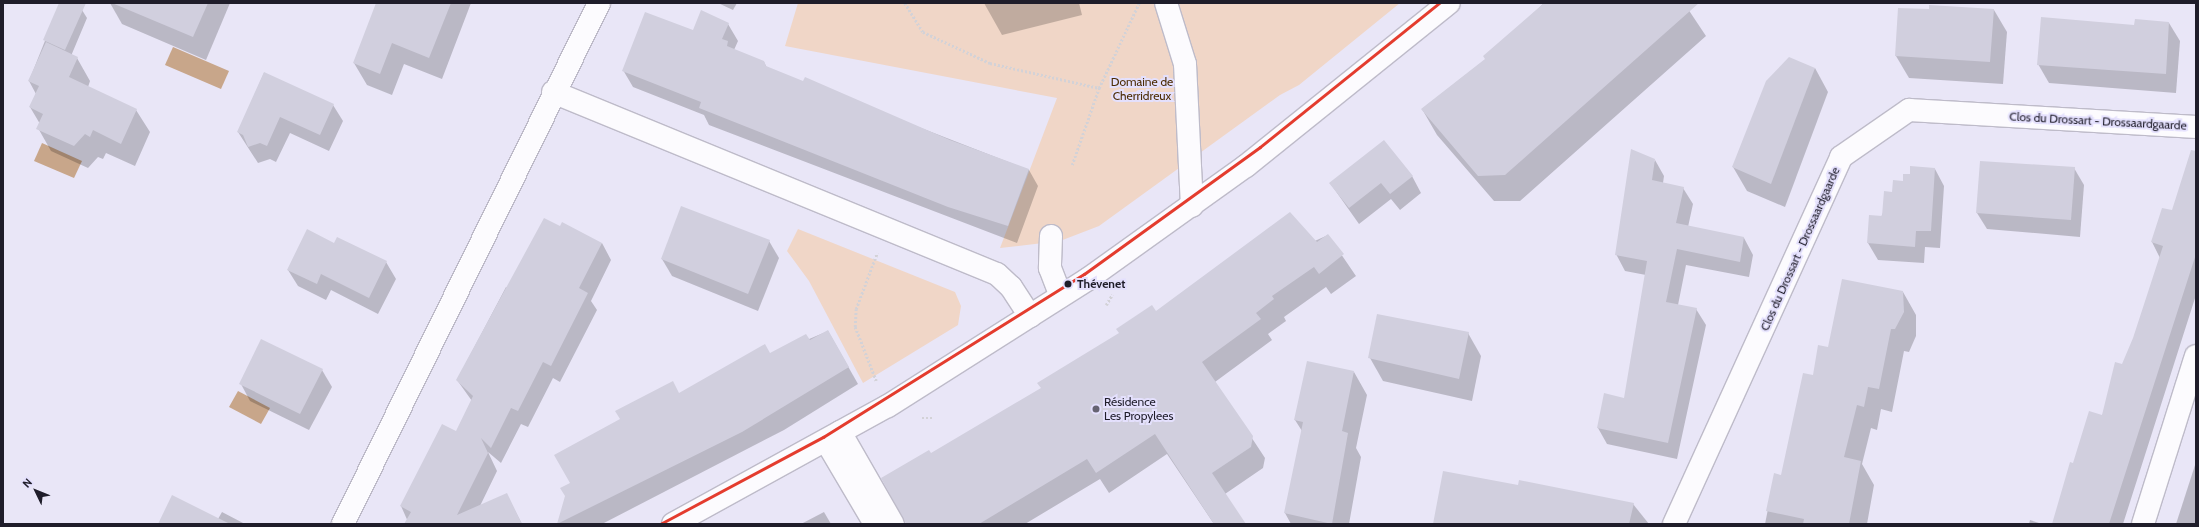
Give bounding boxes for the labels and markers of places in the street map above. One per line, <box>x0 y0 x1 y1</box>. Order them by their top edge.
place label: Thévenet <box>1077 277 1125 291</box>
marker: Thévenet <box>1062 278 1074 290</box>
place label: Résidence Les Propylees <box>1104 395 1173 423</box>
marker: Résidence Les Propylees <box>1091 404 1101 414</box>

